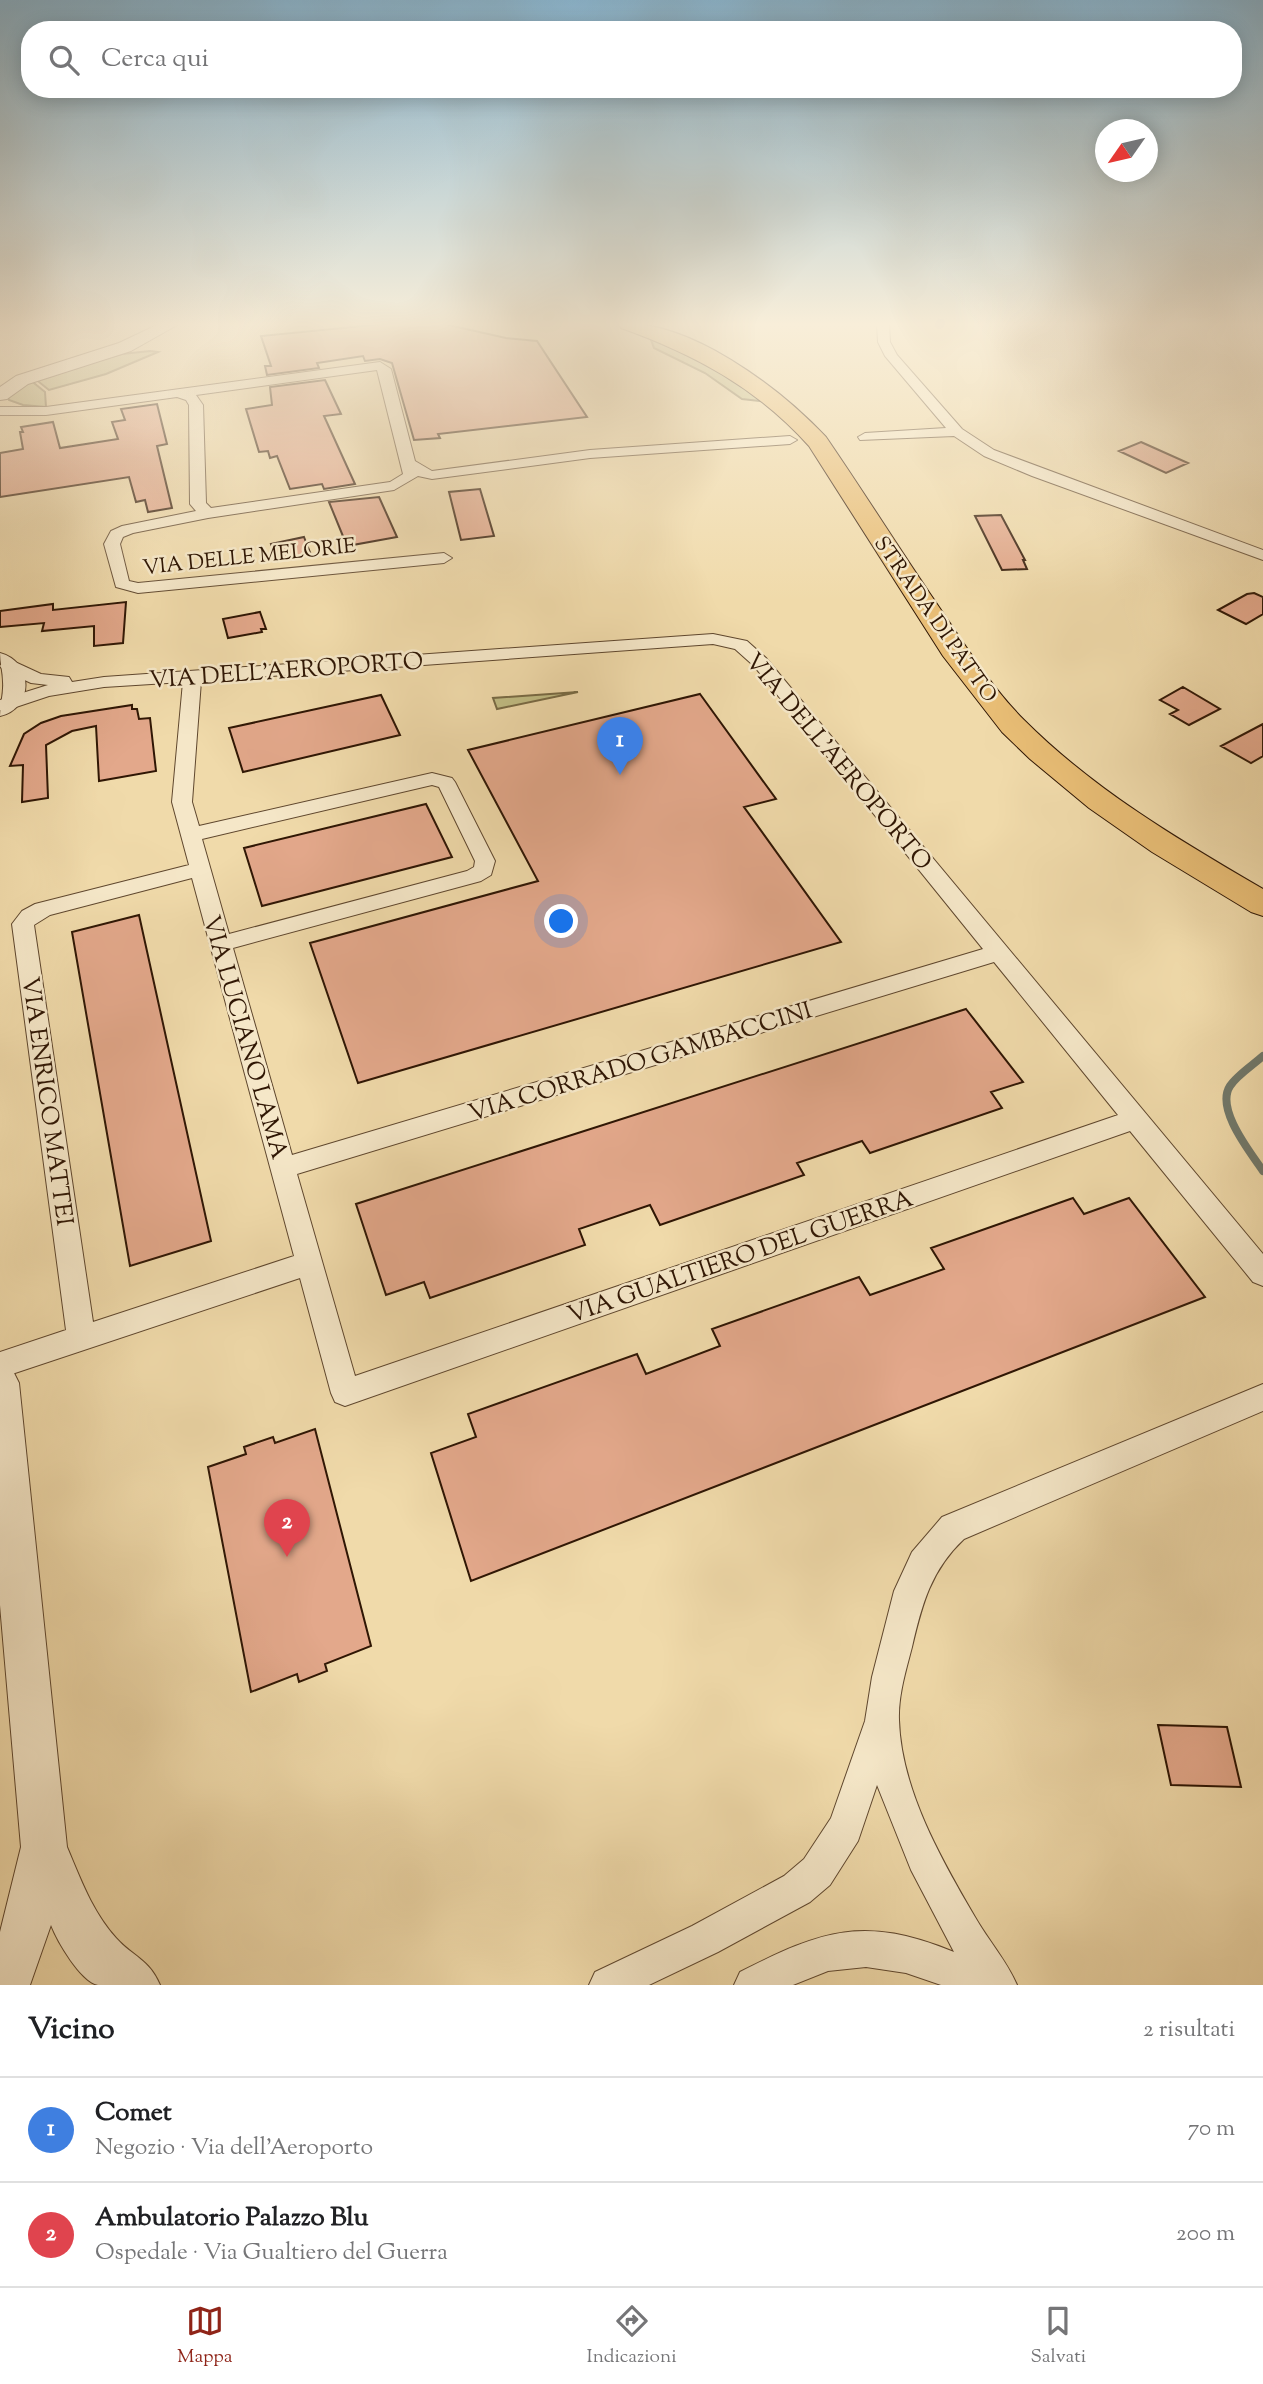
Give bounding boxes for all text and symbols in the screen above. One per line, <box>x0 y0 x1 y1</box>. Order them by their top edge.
search box <box>21 21 1242 98</box>
icon: search <box>45 41 83 79</box>
text: Cerca qui <box>101 41 209 78</box>
north arrow <box>1095 119 1158 182</box>
street label: STRADA DI PATTO <box>866 531 1003 709</box>
street label: VIA DELLE MELORIE <box>141 532 358 584</box>
street label: VIA DELL'AEROPORTO <box>148 645 424 699</box>
street label: VIA DELL'AEROPORTO <box>736 646 939 878</box>
pin: 1 <box>597 717 643 775</box>
your location <box>544 904 578 938</box>
street label: VIA LUCIANO LAMA <box>193 912 295 1164</box>
street label: VIA ENRICO MATTEI <box>12 975 80 1228</box>
street label: VIA CORRADO GAMBACCINI <box>465 994 817 1131</box>
street label: VIA GUALTIERO DEL GUERRA <box>563 1182 919 1333</box>
pin: 2 <box>264 1499 310 1557</box>
text: Vicino <box>28 2009 115 2052</box>
text: 2 risultati <box>1143 2014 1235 2047</box>
text: Comet <box>95 2095 172 2132</box>
text: 1 <box>47 2113 55 2146</box>
text: 70 m <box>1188 2113 1235 2146</box>
text: Negozio · Via dell'Aeroporto <box>95 2132 373 2165</box>
text: Ambulatorio Palazzo Blu <box>95 2200 369 2237</box>
text: 2 <box>46 2218 56 2251</box>
text: 200 m <box>1176 2218 1235 2251</box>
text: Ospedale · Via Gualtiero del Guerra <box>95 2237 448 2270</box>
tab: Mappa <box>177 2302 233 2371</box>
tab: Indicazioni <box>586 2302 677 2371</box>
tab: Salvati <box>1030 2302 1086 2371</box>

